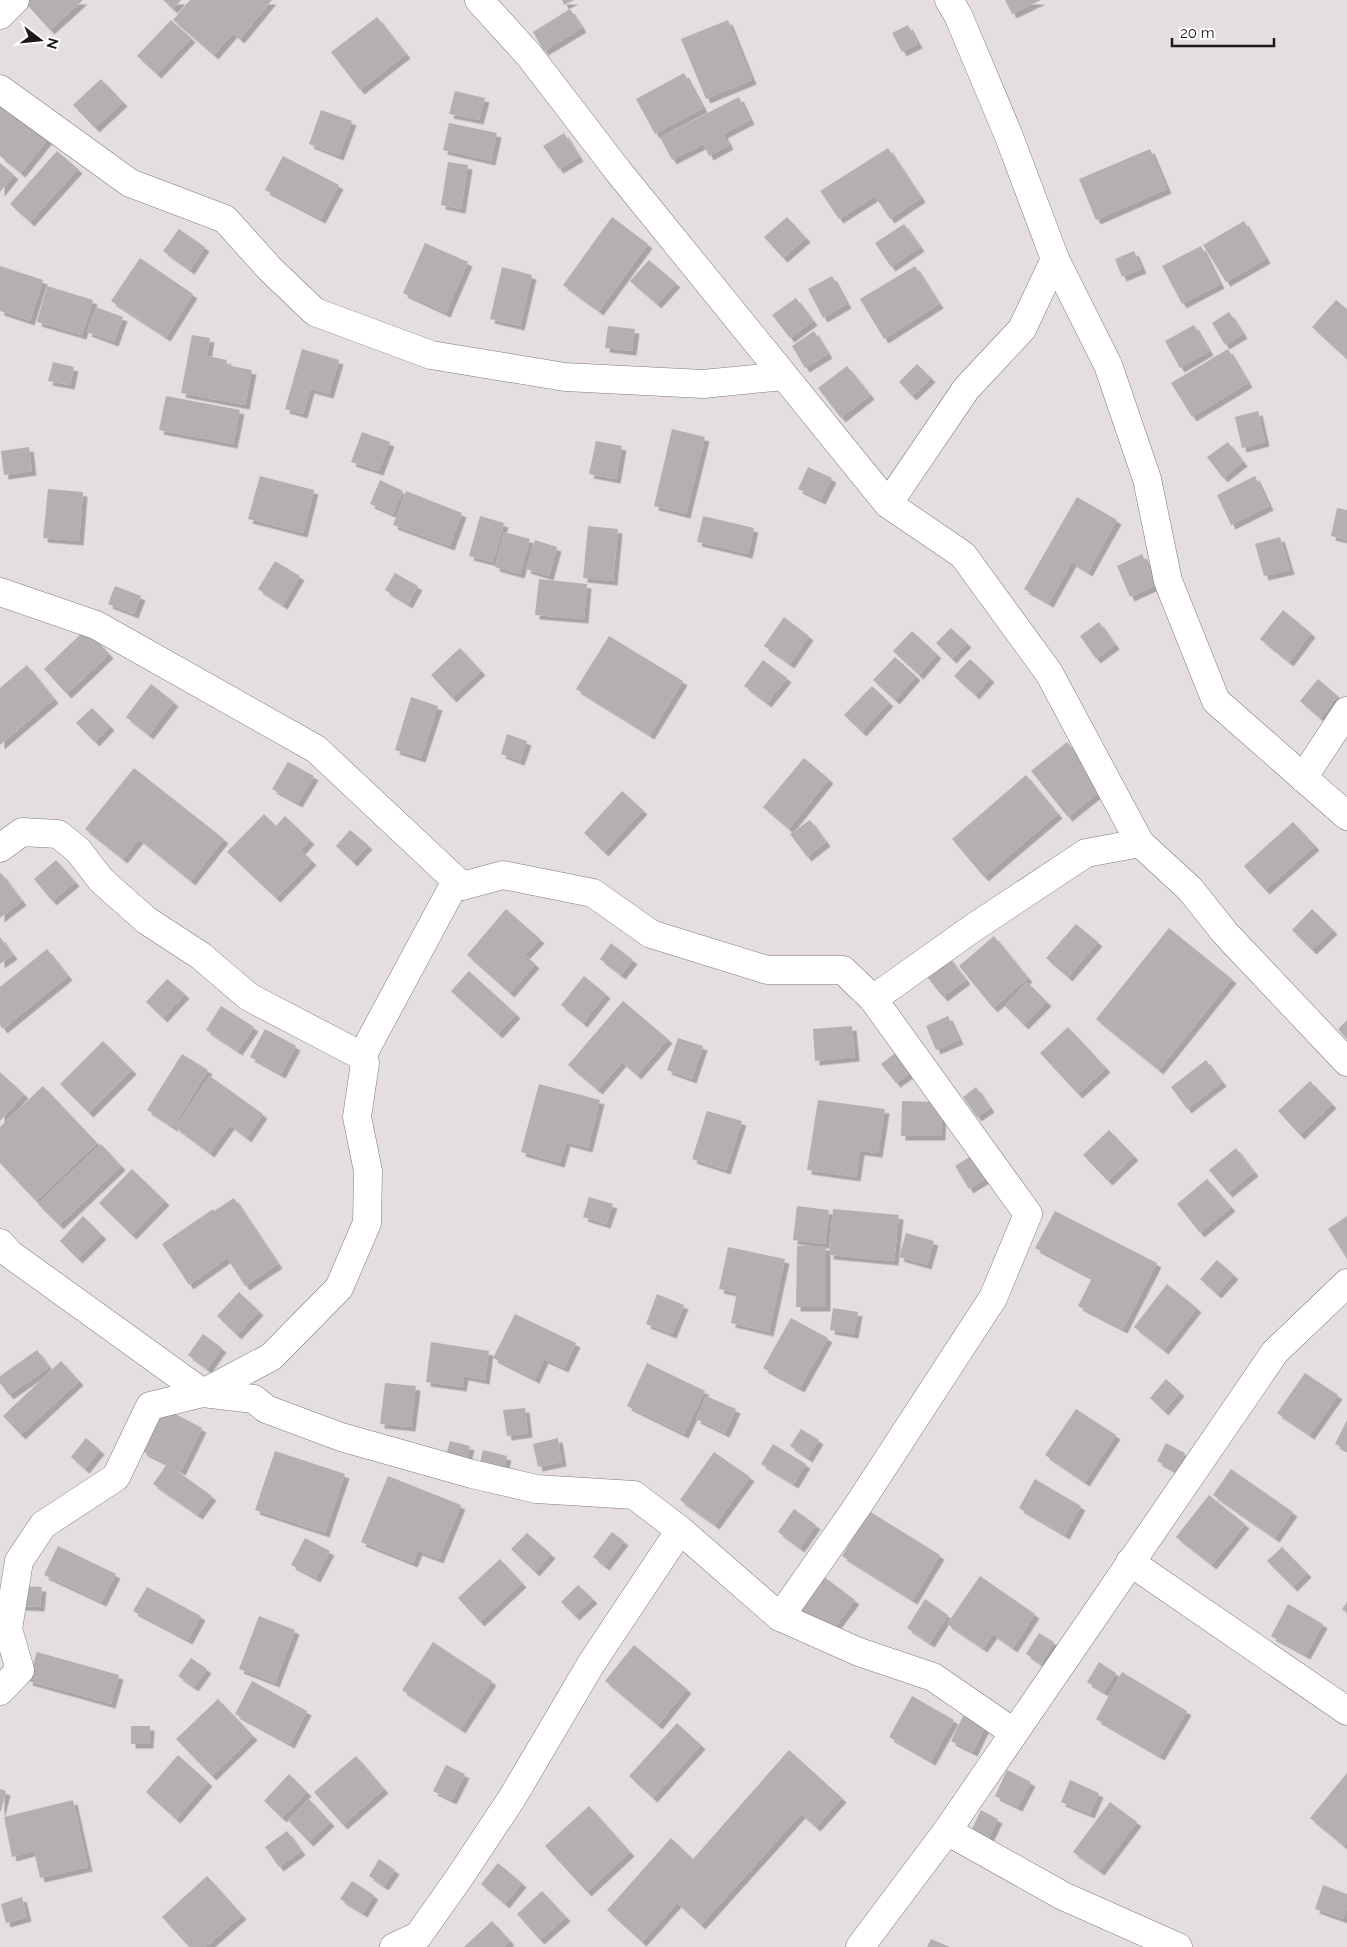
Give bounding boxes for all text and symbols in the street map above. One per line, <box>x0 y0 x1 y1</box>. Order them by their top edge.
north arrow <box>15 15 65 65</box>
scale bar <box>1172 15 1274 47</box>
text: 20 m <box>1180 24 1215 42</box>
text: N <box>43 36 62 51</box>

